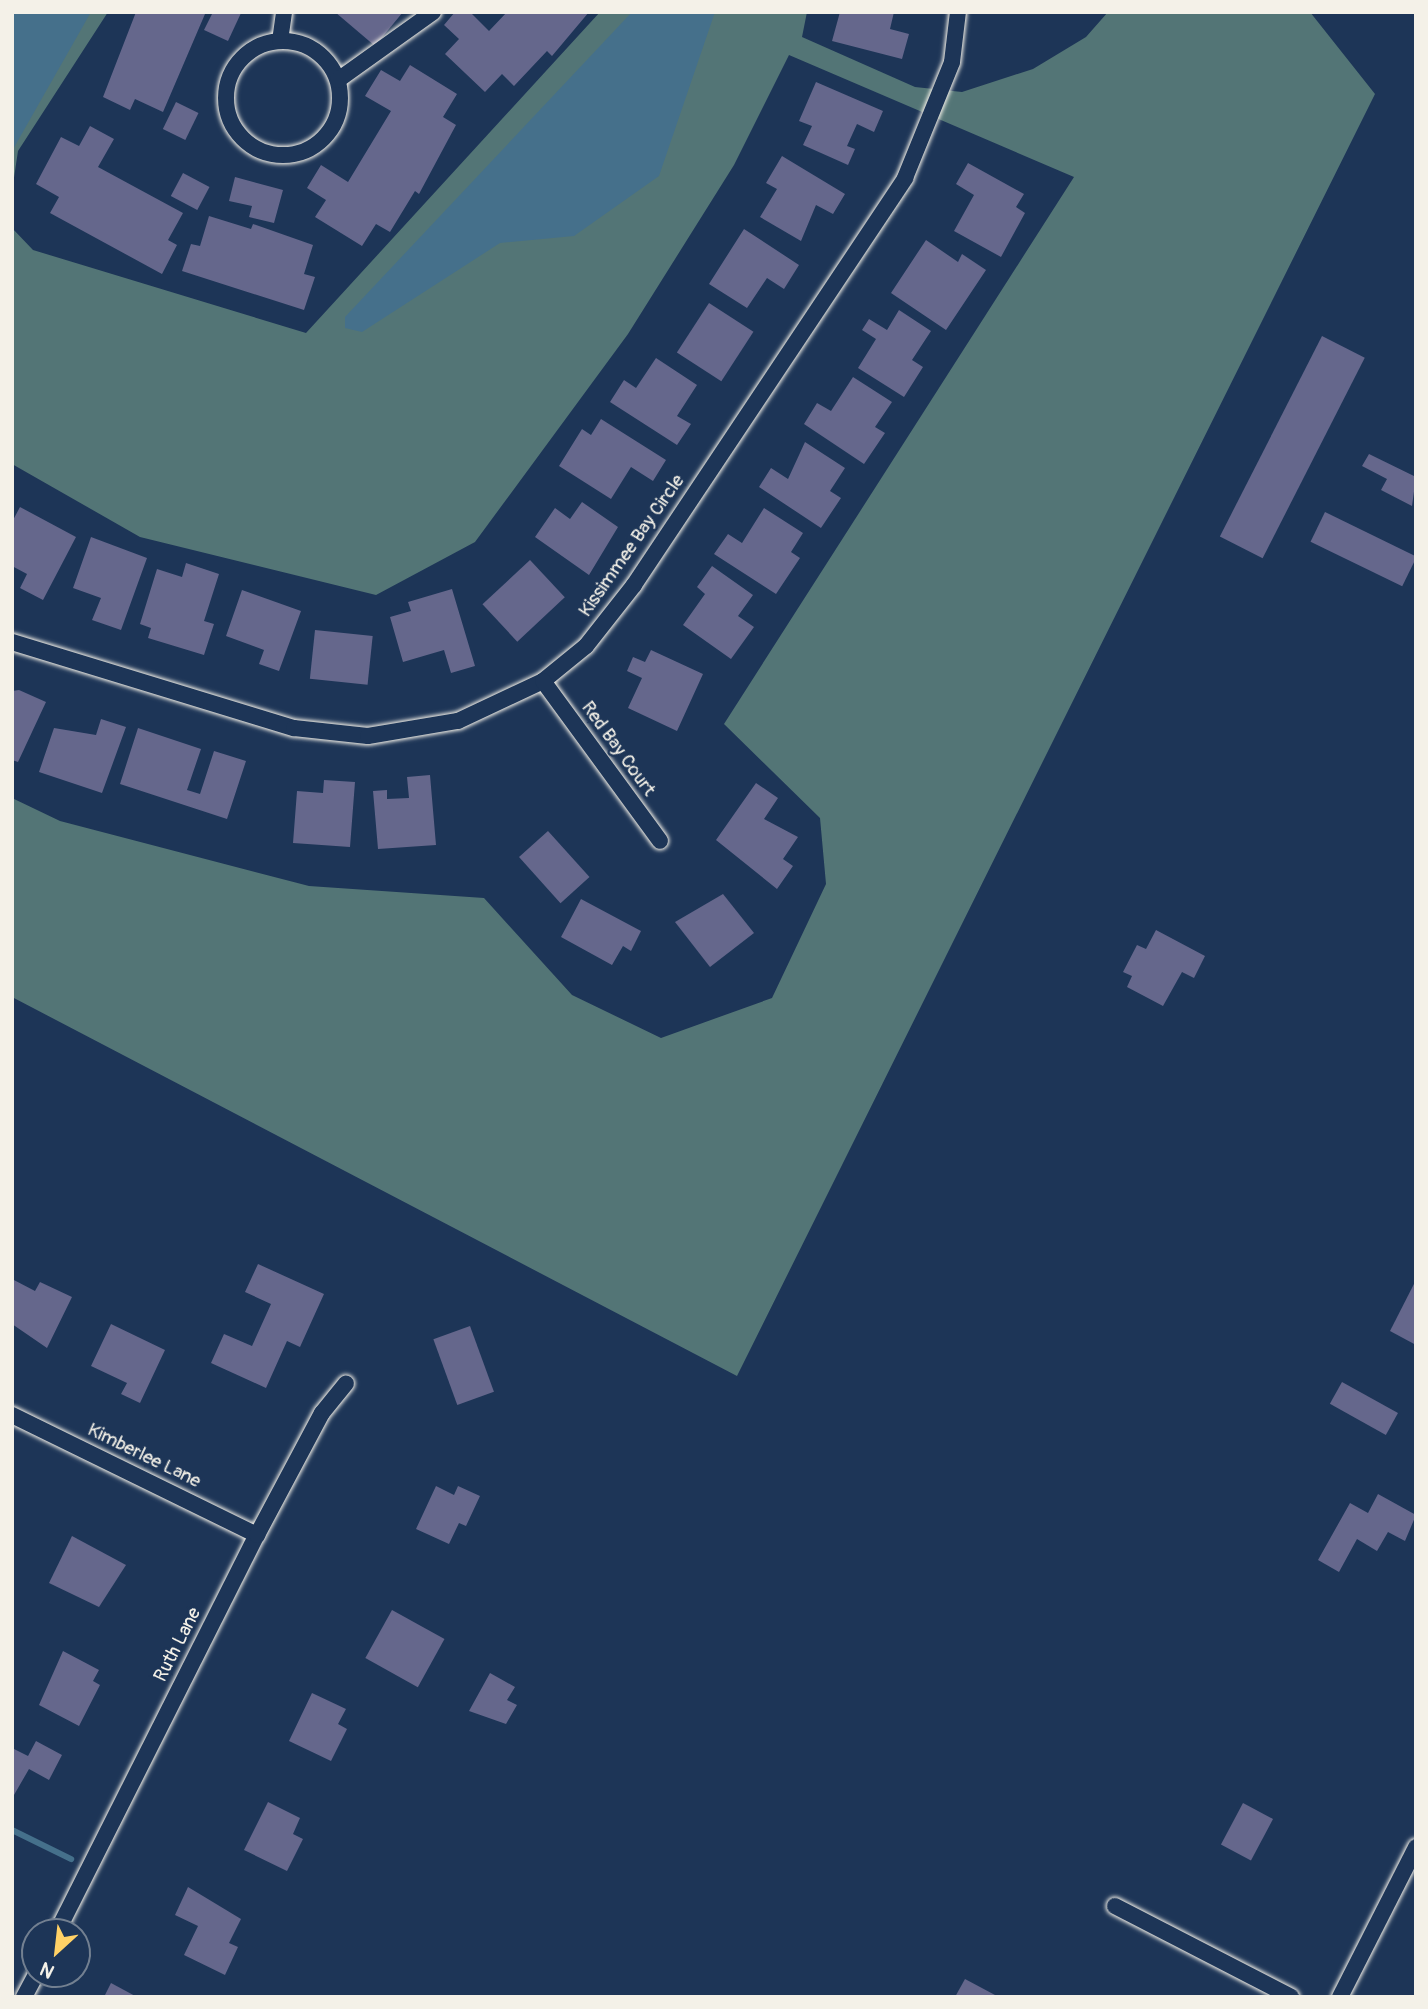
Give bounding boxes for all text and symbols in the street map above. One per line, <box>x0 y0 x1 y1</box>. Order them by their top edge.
street label: Kissimmee Bay Circle <box>574 470 690 622</box>
street label: Red Bay Court <box>576 697 660 801</box>
street label: Kimberlee Lane <box>84 1419 204 1493</box>
street label: Ruth Lane <box>150 1604 206 1686</box>
north arrow <box>21 1918 91 1988</box>
text: N <box>36 1956 59 1984</box>

